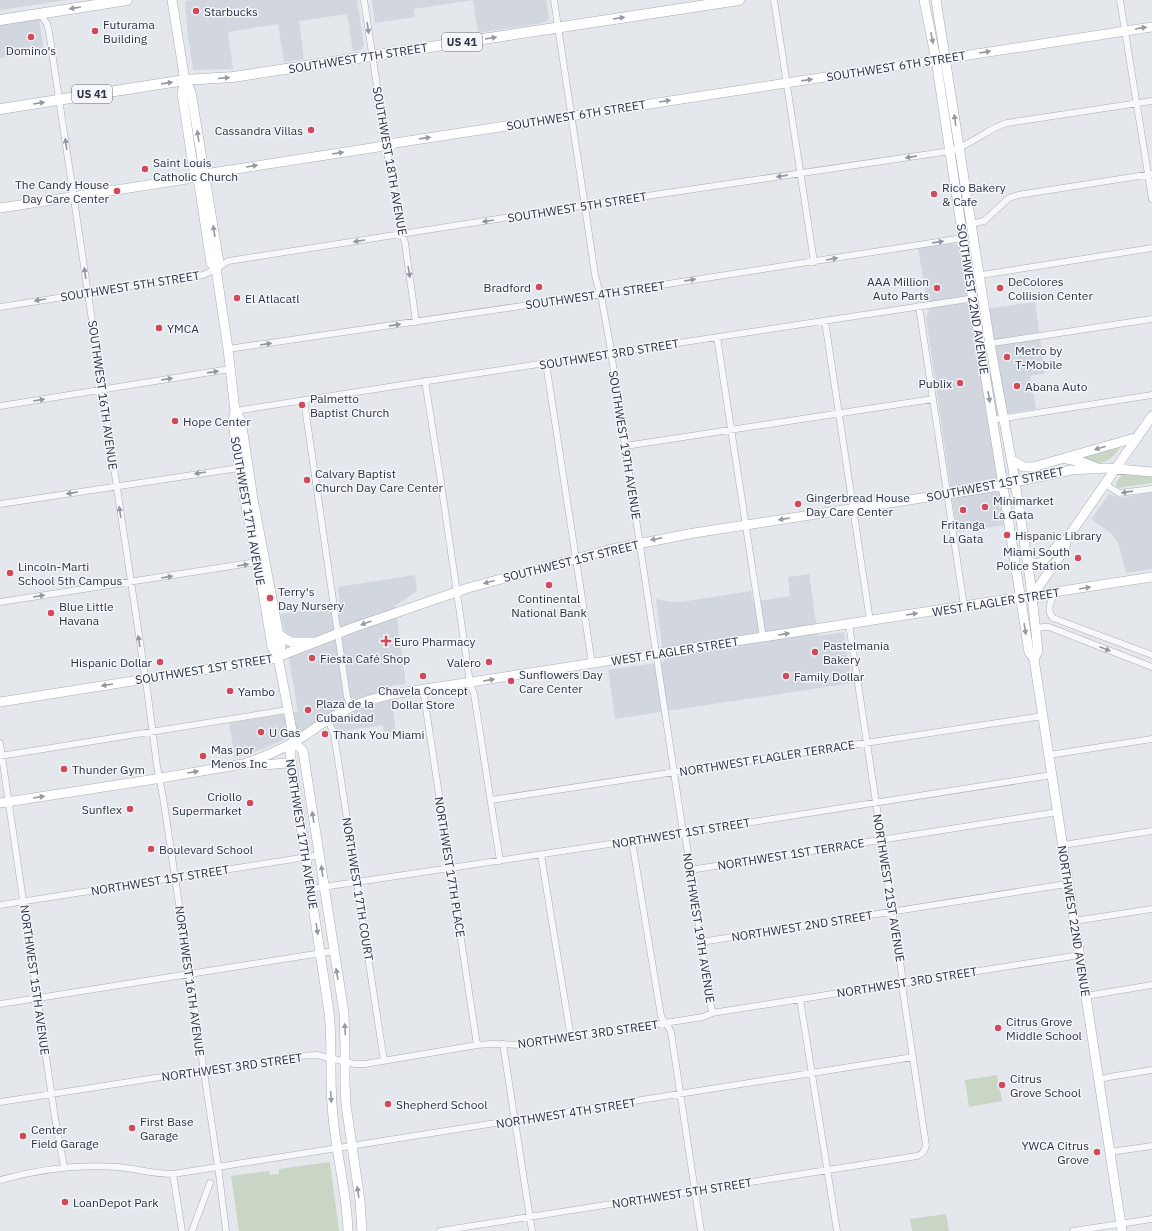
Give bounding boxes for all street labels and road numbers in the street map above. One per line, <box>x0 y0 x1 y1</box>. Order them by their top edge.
road number: US 41 <box>442 33 482 51</box>
street label: SOUTHWEST 7TH STREET <box>287 40 429 76</box>
street label: SOUTHWEST 6TH STREET <box>825 48 967 84</box>
road number: US 41 <box>72 85 112 103</box>
street label: SOUTHWEST 18TH AVENUE <box>370 85 410 237</box>
street label: SOUTHWEST 6TH STREET <box>505 97 647 133</box>
street label: SOUTHWEST 5TH STREET <box>506 189 648 225</box>
street label: SOUTHWEST 22ND AVENUE <box>954 223 992 375</box>
street label: SOUTHWEST 5TH STREET <box>59 268 201 304</box>
street label: SOUTHWEST 4TH STREET <box>524 278 666 312</box>
street label: SOUTHWEST 16TH AVENUE <box>85 319 121 471</box>
street label: SOUTHWEST 3RD STREET <box>538 336 680 372</box>
street label: SOUTHWEST 19TH AVENUE <box>606 369 644 521</box>
street label: SOUTHWEST 17TH AVENUE <box>228 435 268 587</box>
street label: SOUTHWEST 1ST STREET <box>925 463 1065 505</box>
street label: SOUTHWEST 1ST STREET <box>502 537 640 585</box>
street label: WEST FLAGLER STREET <box>931 585 1061 619</box>
street label: WEST FLAGLER STREET <box>610 634 740 668</box>
street label: SOUTHWEST 1ST STREET <box>134 651 274 687</box>
street label: NORTHWEST FLAGLER TERRACE <box>678 737 856 779</box>
street label: NORTHWEST 17TH AVENUE <box>283 758 321 910</box>
street label: NORTHWEST 17TH PLACE <box>431 796 469 938</box>
street label: NORTHWEST 21ST AVENUE <box>870 813 908 963</box>
street label: NORTHWEST 1ST STREET <box>611 815 751 851</box>
street label: NORTHWEST 17TH COURT <box>339 816 377 962</box>
street label: NORTHWEST 1ST TERRACE <box>716 835 866 873</box>
street label: NORTHWEST 22ND AVENUE <box>1055 844 1093 998</box>
street label: NORTHWEST 19TH AVENUE <box>680 852 718 1004</box>
street label: NORTHWEST 1ST STREET <box>90 862 230 898</box>
street label: NORTHWEST 15TH AVENUE <box>17 904 53 1056</box>
street label: NORTHWEST 16TH AVENUE <box>172 905 208 1057</box>
street label: NORTHWEST 2ND STREET <box>730 907 874 945</box>
street label: NORTHWEST 3RD STREET <box>836 963 978 1001</box>
street label: NORTHWEST 3RD STREET <box>517 1017 659 1051</box>
street label: NORTHWEST 3RD STREET <box>161 1050 303 1084</box>
street label: NORTHWEST 4TH STREET <box>495 1095 637 1131</box>
street label: NORTHWEST 5TH STREET <box>611 1175 753 1211</box>

